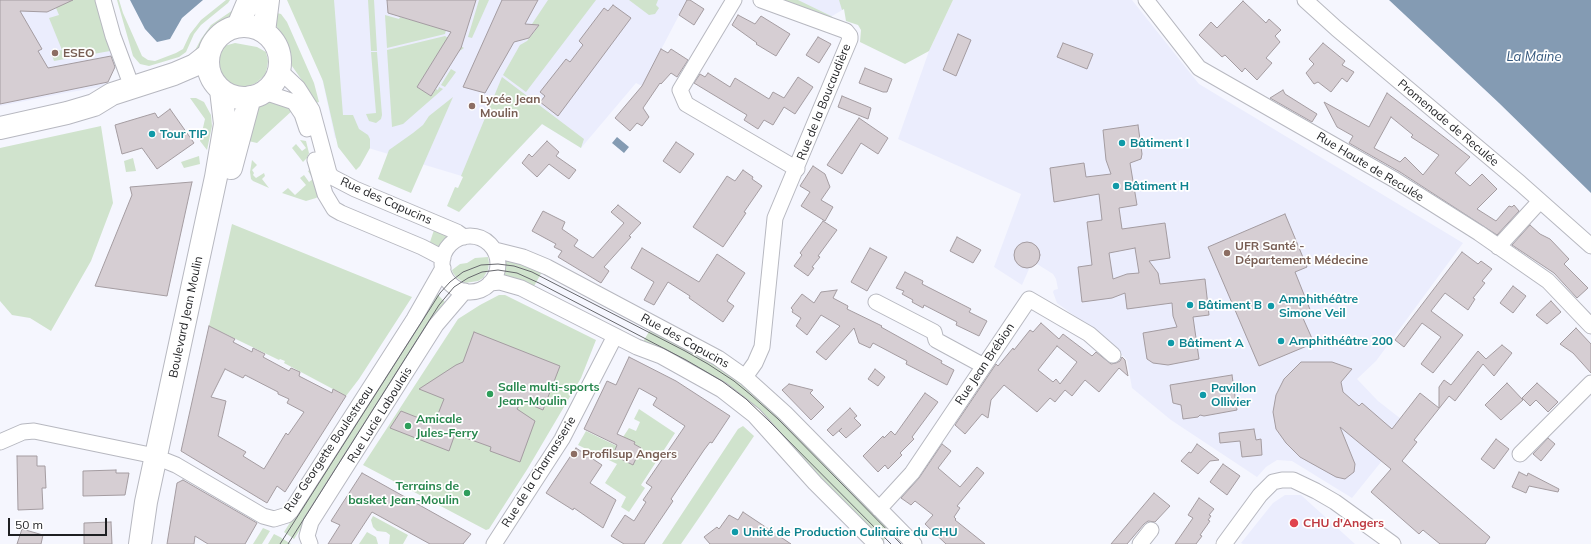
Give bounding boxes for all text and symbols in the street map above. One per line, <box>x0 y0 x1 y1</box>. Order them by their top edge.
street label: Rue de la Boucaudière <box>794 42 854 162</box>
place label: ESEO <box>63 46 94 60</box>
marker: ESEO <box>50 48 60 58</box>
water label: La Maine <box>1506 49 1562 65</box>
street label: Promenade de Reculée <box>1395 77 1501 169</box>
place label: Lycée Jean Moulin <box>480 92 541 120</box>
marker: Lycée Jean Moulin <box>467 101 477 111</box>
place label: Tour TIP <box>160 127 208 141</box>
marker: Tour TIP <box>147 129 157 139</box>
street label: Rue Haute de Reculée <box>1314 129 1426 205</box>
place label: Bâtiment I <box>1130 136 1189 150</box>
marker: Bâtiment I <box>1117 138 1127 148</box>
street label: Rue des Capucins <box>338 174 434 228</box>
place label: Bâtiment H <box>1124 179 1189 193</box>
marker: Bâtiment H <box>1111 181 1121 191</box>
place label: UFR Santé - Département Médecine <box>1235 239 1368 267</box>
marker: UFR Santé - Département Médecine <box>1222 248 1232 258</box>
street label: Boulevard Jean Moulin <box>166 255 206 379</box>
place label: Amphithéâtre Simone Veil <box>1279 292 1358 320</box>
place label: Bâtiment B <box>1198 298 1262 312</box>
marker: Bâtiment B <box>1185 300 1195 310</box>
marker: Amphithéâtre Simone Veil <box>1266 301 1276 311</box>
street label: Rue des Capucins <box>638 311 732 371</box>
street label: Rue Jean Brébion <box>952 320 1018 408</box>
place label: Amphithéâtre 200 <box>1289 334 1393 348</box>
place label: Bâtiment A <box>1179 336 1244 350</box>
marker: Amphithéâtre 200 <box>1276 336 1286 346</box>
marker: Bâtiment A <box>1166 338 1176 348</box>
street label: Rue Lucie Laboulais <box>345 364 415 466</box>
place label: Salle multi-sports Jean-Moulin <box>498 380 600 408</box>
place label: Pavillon Ollivier <box>1211 381 1256 409</box>
street label: Rue Georgette Boulestreau <box>281 383 377 515</box>
marker: Salle multi-sports Jean-Moulin <box>485 389 495 399</box>
marker: Pavillon Ollivier <box>1198 390 1208 400</box>
place label: Amicale Jules-Ferry <box>416 412 478 440</box>
street label: Rue de la Charnasserie <box>499 414 579 530</box>
marker: Amicale Jules-Ferry <box>403 421 413 431</box>
place label: Profilsup Angers <box>582 447 677 461</box>
marker: Profilsup Angers <box>569 449 579 459</box>
place label: Terrains de basket Jean-Moulin <box>348 479 459 507</box>
marker: Terrains de basket Jean-Moulin <box>462 488 472 498</box>
scale bar <box>10 510 109 536</box>
place label: CHU d'Angers <box>1303 516 1384 530</box>
text: 50 m <box>15 517 43 532</box>
marker: CHU d'Angers <box>1288 517 1300 529</box>
place label: Unité de Production Culinaire du CHU <box>743 525 958 539</box>
marker: Unité de Production Culinaire du CHU <box>730 527 740 537</box>

